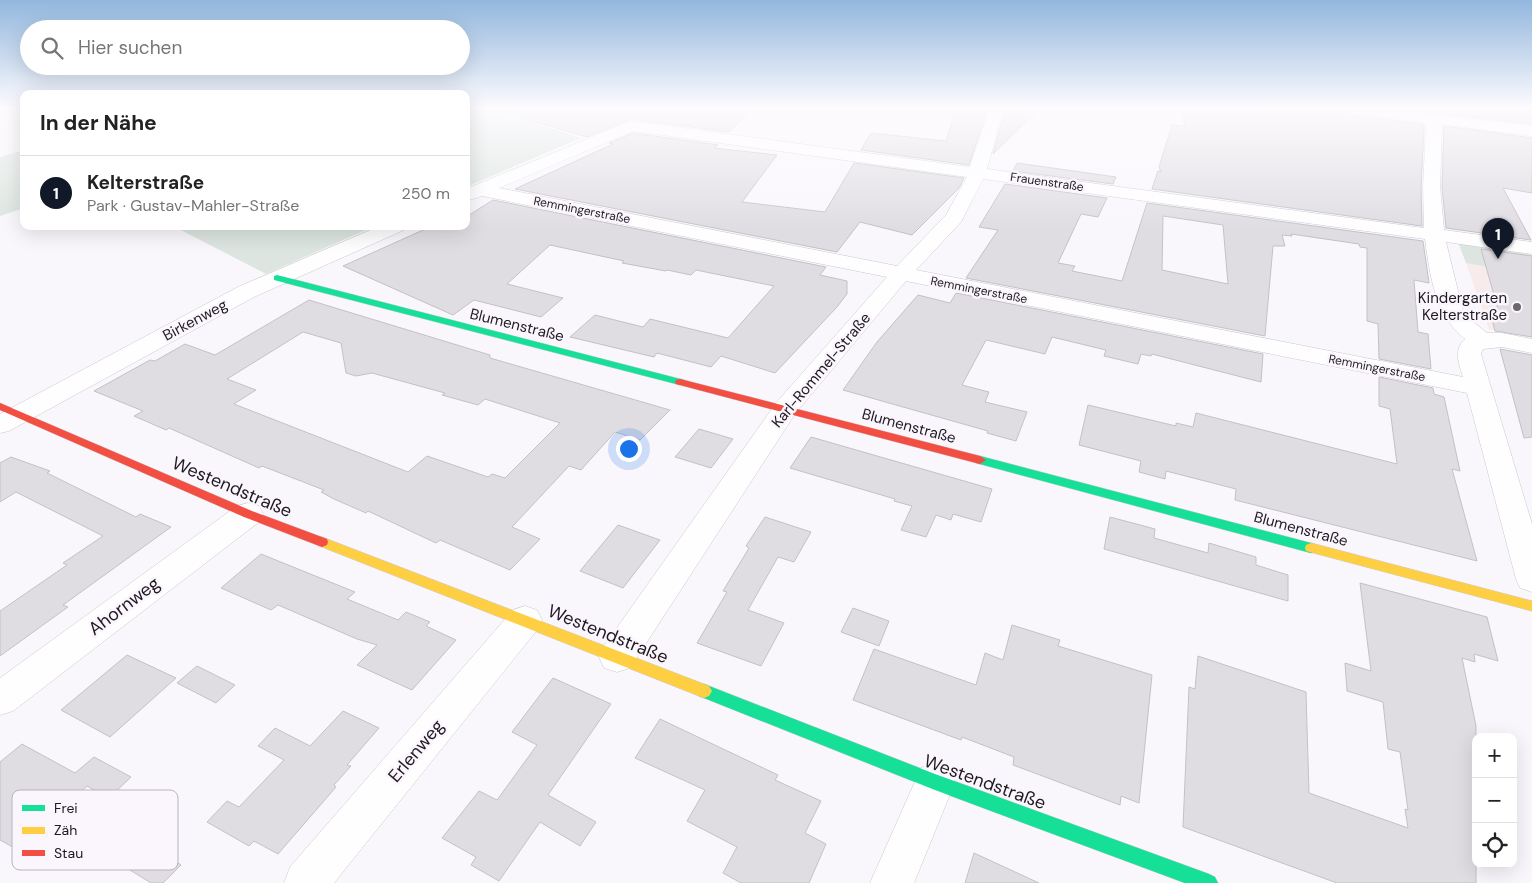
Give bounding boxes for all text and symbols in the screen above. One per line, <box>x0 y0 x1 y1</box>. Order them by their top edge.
search box <box>20 20 470 75</box>
icon: search <box>38 34 66 62</box>
text: Hier suchen <box>78 35 182 60</box>
text: In der Nähe <box>40 109 157 137</box>
street label: Frauenstraße <box>1009 169 1085 195</box>
text: Kelterstraße <box>87 170 204 195</box>
text: 1 <box>53 183 59 204</box>
text: 250 m <box>402 183 450 204</box>
street label: Remmingerstraße <box>532 193 632 227</box>
text: Park · Gustav-Mahler-Straße <box>87 195 299 216</box>
pin: 1 <box>1482 218 1514 259</box>
street label: Remmingerstraße <box>929 273 1029 307</box>
place label: Kindergarten Kelterstraße <box>1418 288 1507 325</box>
street label: Birkenweg <box>159 295 231 345</box>
marker: Kindergarten Kelterstraße <box>1511 301 1523 313</box>
street label: Blumenstraße <box>468 304 566 346</box>
street label: Karl-Rommel-Straße <box>767 308 875 432</box>
street label: Remmingerstraße <box>1327 351 1427 385</box>
street label: Blumenstraße <box>860 404 958 448</box>
your location <box>616 436 642 462</box>
street label: Westendstraße <box>168 451 296 523</box>
street label: Blumenstraße <box>1252 507 1350 551</box>
street label: Ahornweg <box>83 571 165 641</box>
street label: Westendstraße <box>544 599 672 669</box>
street label: Erlenweg <box>383 715 449 787</box>
map controls <box>1472 733 1517 868</box>
button: + <box>1472 733 1517 778</box>
street label: Westendstraße <box>921 749 1049 815</box>
button: − <box>1472 778 1517 823</box>
legend <box>12 790 178 870</box>
text: Frei <box>54 799 78 817</box>
text: Zäh <box>54 821 77 839</box>
button: locate <box>1472 823 1517 868</box>
text: Stau <box>54 844 83 862</box>

